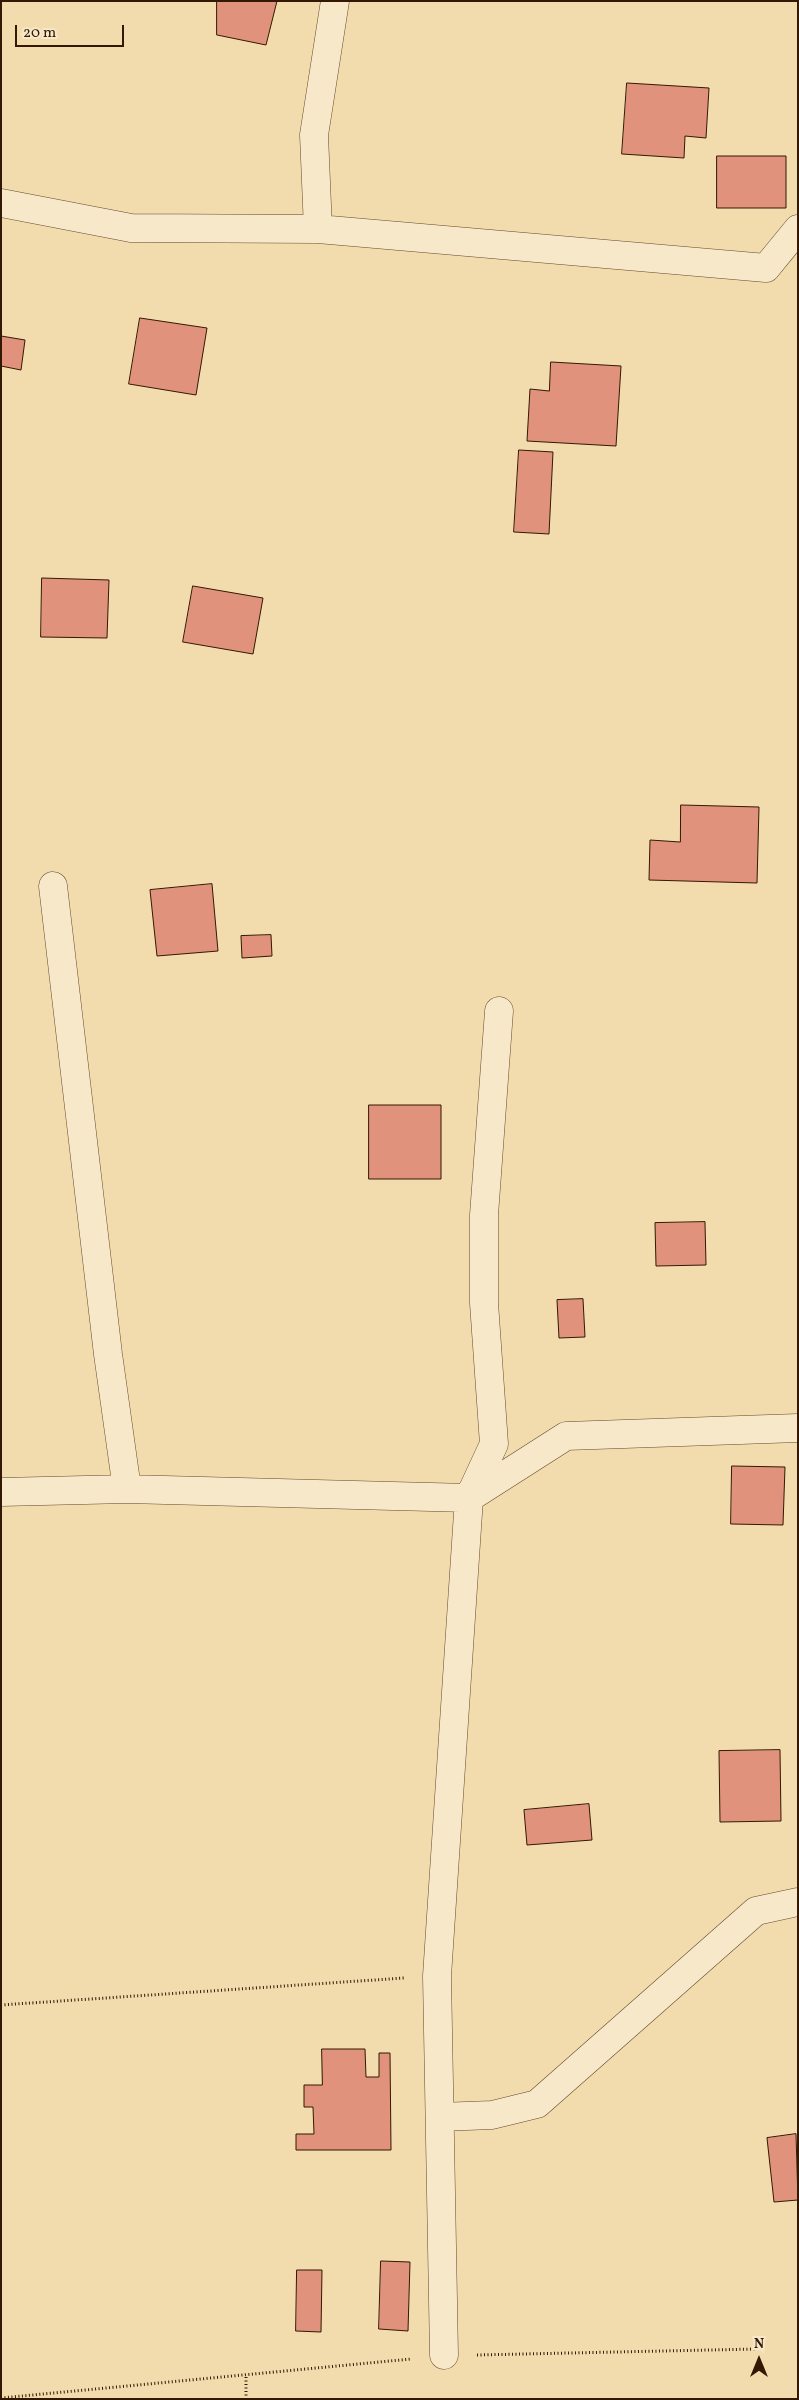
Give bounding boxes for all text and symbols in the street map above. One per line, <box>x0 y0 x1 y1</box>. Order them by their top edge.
scale bar <box>18 15 126 47</box>
text: 20 m <box>23 23 56 44</box>
north arrow <box>734 2335 784 2385</box>
text: N <box>754 2335 764 2354</box>

